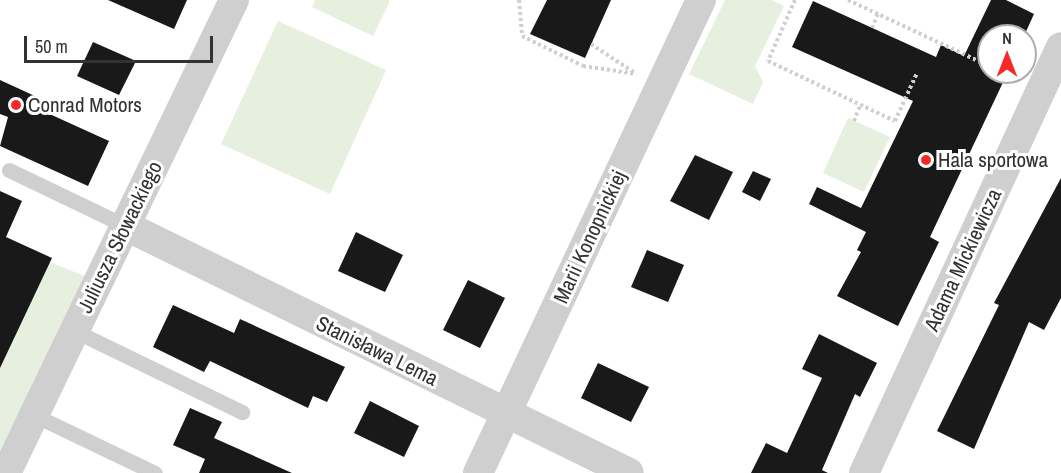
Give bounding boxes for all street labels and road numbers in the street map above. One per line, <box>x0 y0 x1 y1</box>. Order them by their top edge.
street label: Juliusza Słowackiego <box>72 157 168 317</box>
street label: Marii Konopnickiej <box>548 167 632 307</box>
street label: Adama Mickiewicza <box>919 185 1007 335</box>
street label: Stanisława Lema <box>312 311 442 391</box>

